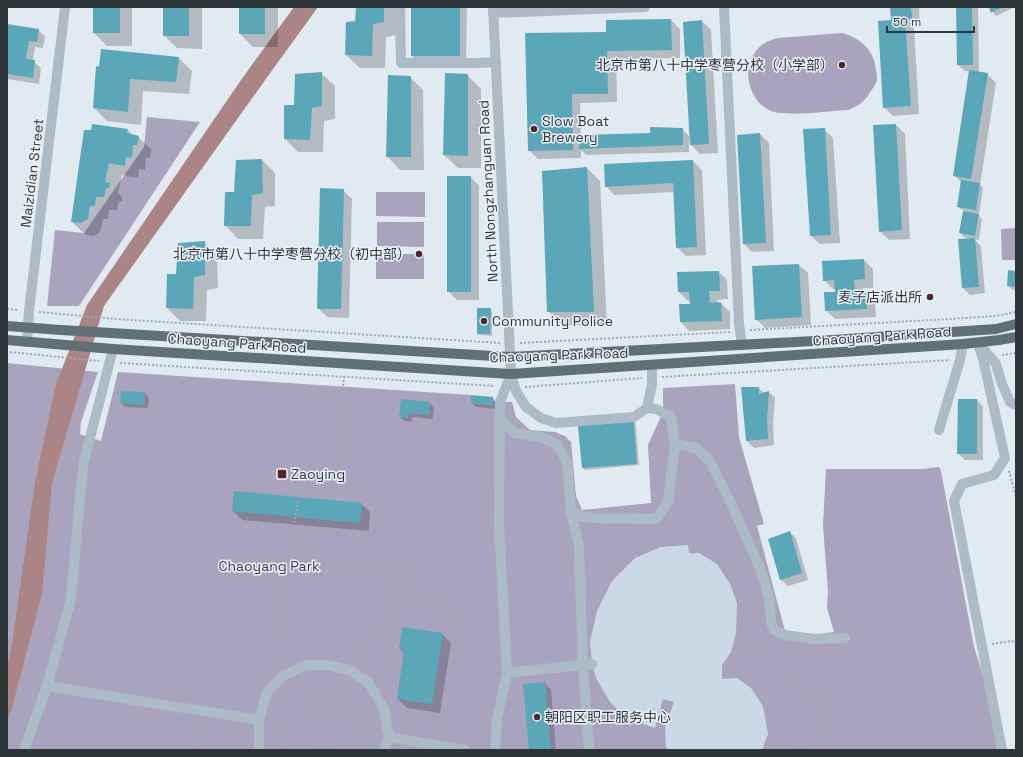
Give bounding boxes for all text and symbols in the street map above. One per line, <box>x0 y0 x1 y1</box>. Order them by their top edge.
scale bar <box>887 8 974 34</box>
text: 50 m <box>893 14 921 30</box>
place label: 北京市第八十中学枣营分校（小学部） <box>596 56 834 74</box>
marker: 北京市第八十中学枣营分校（小学部） <box>837 60 847 70</box>
street label: North Nongzhanguan Road <box>474 100 502 282</box>
place label: Slow Boat Brewery <box>542 112 609 146</box>
street label: Maizidian Street <box>16 117 48 229</box>
marker: Slow Boat Brewery <box>529 124 539 134</box>
place label: 北京市第八十中学枣营分校（初中部） <box>173 245 411 263</box>
marker: 北京市第八十中学枣营分校（初中部） <box>414 249 424 259</box>
place label: 麦子店派出所 <box>838 288 922 306</box>
marker: 麦子店派出所 <box>925 292 935 302</box>
place label: Community Police <box>492 312 613 330</box>
marker: Community Police <box>479 316 489 326</box>
street label: Chaoyang Park Road <box>812 322 952 350</box>
street label: Chaoyang Park Road <box>167 329 307 357</box>
street label: Chaoyang Park Road <box>489 344 629 366</box>
place label: Zaoying <box>291 465 345 483</box>
marker: Zaoying <box>276 468 288 480</box>
park label: Chaoyang Park <box>219 557 320 575</box>
place label: 朝阳区职工服务中心 <box>545 708 671 726</box>
marker: 朝阳区职工服务中心 <box>532 712 542 722</box>

